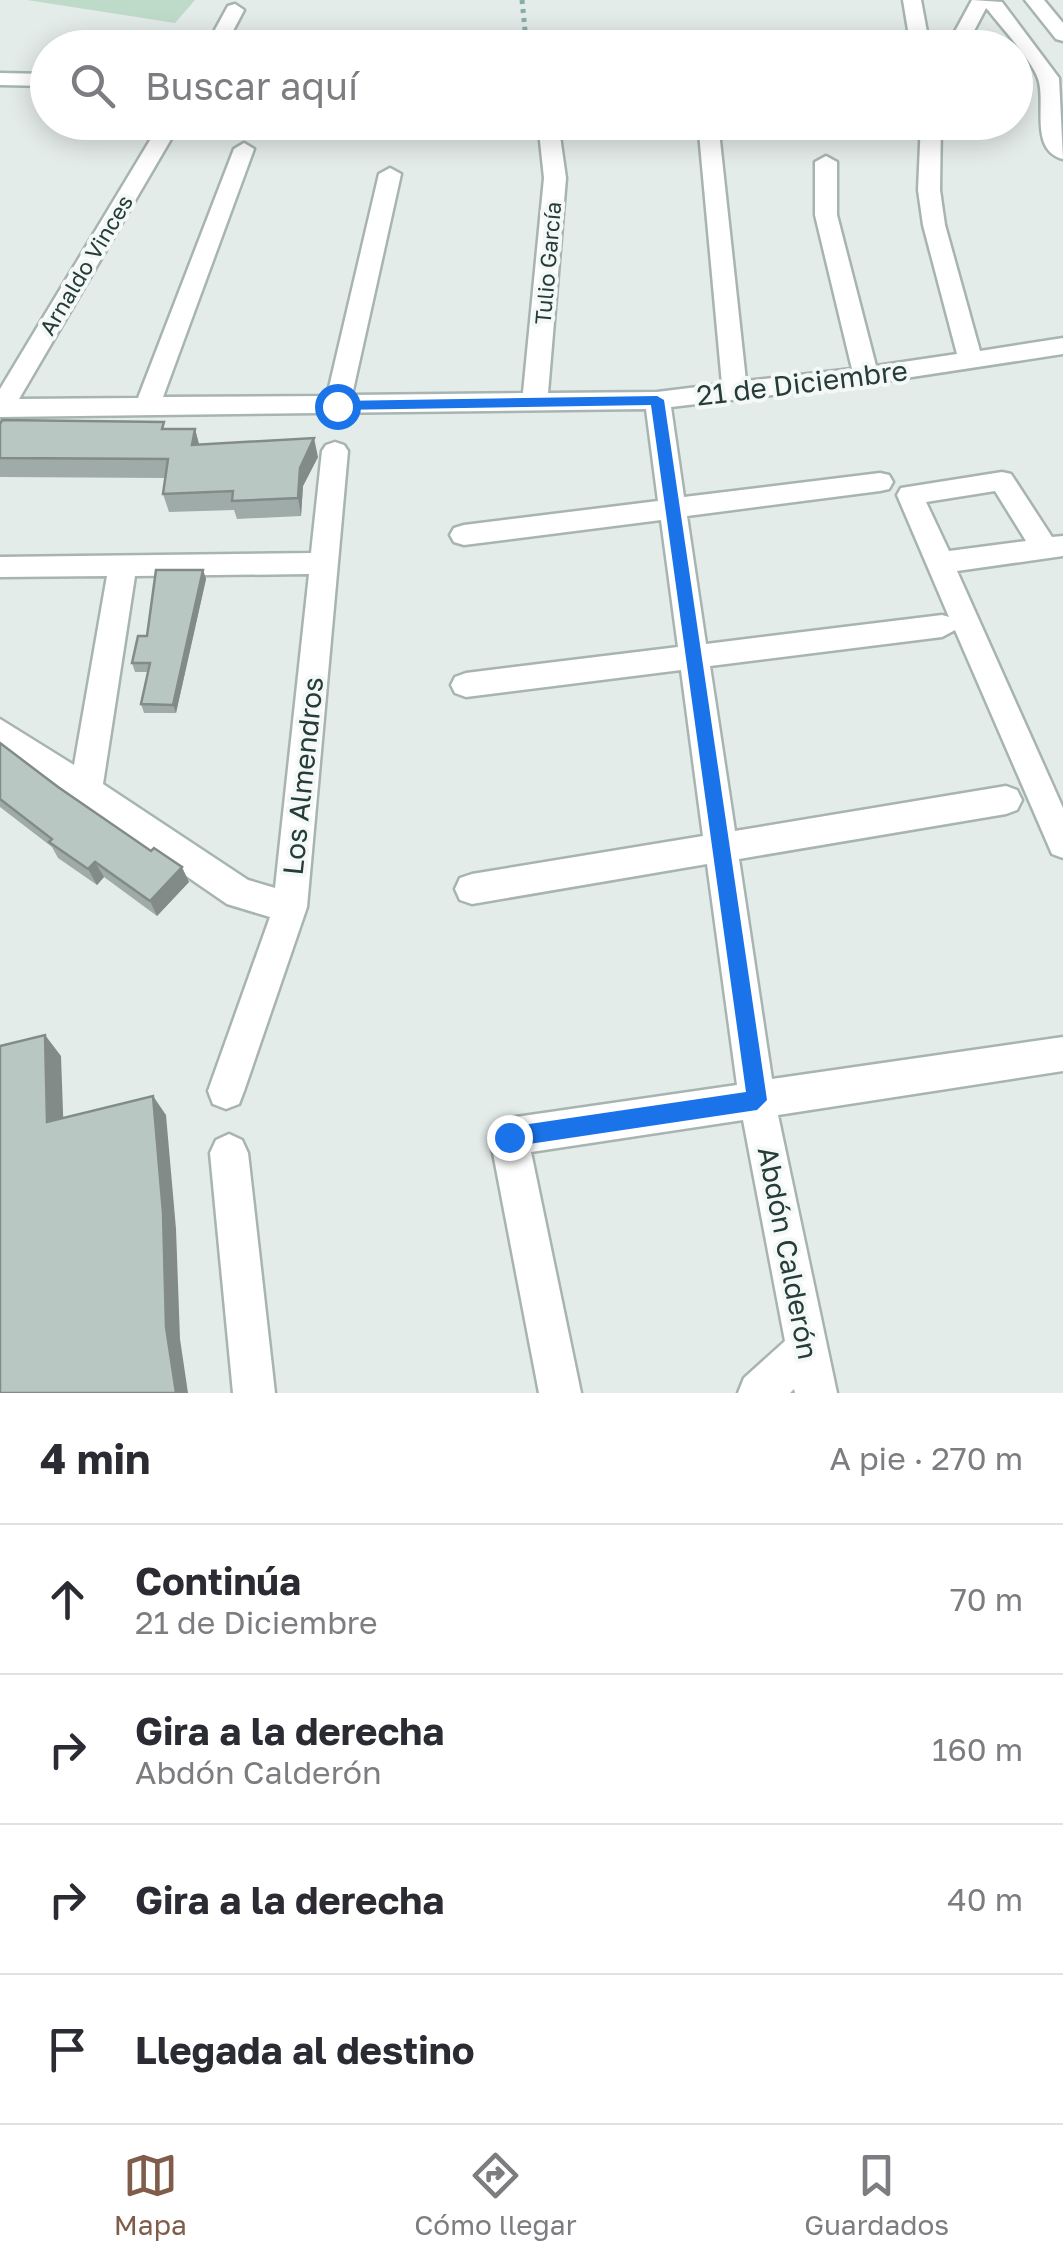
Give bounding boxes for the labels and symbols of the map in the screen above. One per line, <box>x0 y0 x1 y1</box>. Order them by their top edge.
street label: Arnaldo Vinces <box>33 190 138 340</box>
street label: Tulio García <box>529 200 566 326</box>
street label: 21 de Diciembre <box>695 353 909 412</box>
route start <box>315 384 361 430</box>
street label: Los Almendros <box>276 675 329 877</box>
route end <box>487 1115 533 1161</box>
street label: Abdón Calderón <box>752 1144 825 1362</box>

